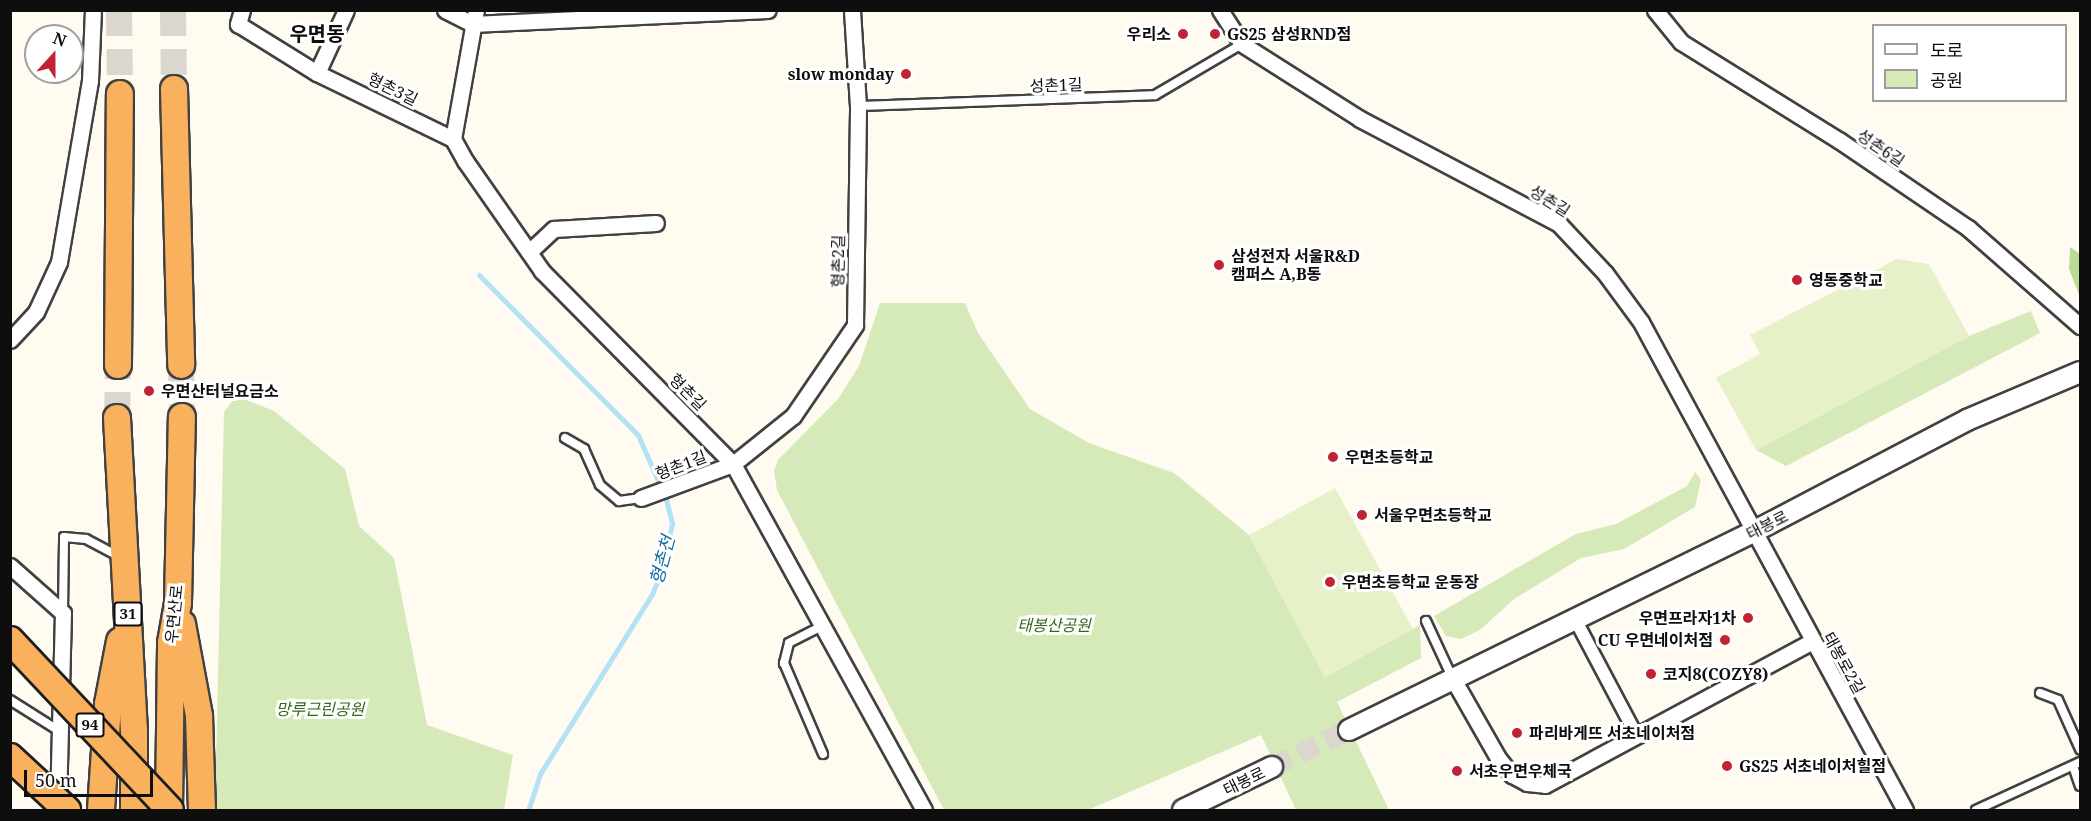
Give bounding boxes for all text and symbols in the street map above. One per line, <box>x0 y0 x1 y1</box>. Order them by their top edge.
district label: 우면동 <box>289 21 345 45</box>
north arrow <box>24 24 84 84</box>
place label: 우리소 <box>1127 24 1171 44</box>
place label: GS25 삼성RND점 <box>1227 24 1351 44</box>
legend <box>1872 24 2067 102</box>
text: N <box>50 27 70 52</box>
marker: 우리소 <box>1176 27 1190 41</box>
marker: GS25 삼성RND점 <box>1208 27 1222 41</box>
text: 도로 <box>1930 38 1963 62</box>
place label: slow monday <box>788 64 894 84</box>
marker: slow monday <box>899 67 913 81</box>
text: 공원 <box>1930 68 1963 92</box>
street label: 형촌3길 <box>365 69 421 109</box>
street label: 성촌1길 <box>1029 74 1083 96</box>
street label: 성촌6길 <box>1854 125 1908 171</box>
street label: 성촌길 <box>1526 181 1574 221</box>
street label: 형촌2길 <box>828 234 848 288</box>
place label: 삼성전자 서울R&D 캠퍼스 A,B동 <box>1231 246 1360 284</box>
marker: 삼성전자 서울R&D 캠퍼스 A,B동 <box>1212 258 1226 272</box>
place label: 영동중학교 <box>1809 270 1883 290</box>
marker: 영동중학교 <box>1790 273 1804 287</box>
street label: 형촌길 <box>666 370 710 414</box>
place label: 우면산터널요금소 <box>161 381 279 401</box>
marker: 우면산터널요금소 <box>142 384 156 398</box>
street label: 형촌1길 <box>653 447 709 483</box>
place label: 우면초등학교 <box>1345 447 1433 467</box>
marker: 우면초등학교 <box>1326 450 1340 464</box>
place label: 서울우면초등학교 <box>1374 505 1492 525</box>
street label: 태봉로 <box>1743 506 1791 544</box>
marker: 서울우면초등학교 <box>1355 508 1369 522</box>
water label: 형촌천 <box>645 533 679 587</box>
place label: 우면초등학교 운동장 <box>1342 572 1479 592</box>
marker: 우면초등학교 운동장 <box>1323 575 1337 589</box>
street label: 우면산로 <box>161 584 187 644</box>
road number: 31 <box>113 602 143 626</box>
place label: 우면프라자1차 <box>1639 608 1736 628</box>
marker: 우면프라자1차 <box>1741 611 1755 625</box>
park label: 태봉산공원 <box>1017 615 1091 635</box>
street label: 태봉로2길 <box>1819 629 1869 697</box>
place label: CU 우면네이처점 <box>1598 630 1713 650</box>
marker: CU 우면네이처점 <box>1718 633 1732 647</box>
place label: 코지8(COZY8) <box>1663 664 1768 684</box>
marker: 코지8(COZY8) <box>1644 667 1658 681</box>
park label: 망루근린공원 <box>276 699 364 719</box>
road number: 94 <box>75 713 105 737</box>
place label: 파리바게뜨 서초네이처점 <box>1529 723 1695 743</box>
marker: 파리바게뜨 서초네이처점 <box>1510 726 1524 740</box>
place label: GS25 서초네이처힐점 <box>1739 756 1886 776</box>
scale bar <box>27 758 156 796</box>
marker: GS25 서초네이처힐점 <box>1720 759 1734 773</box>
place label: 서초우면우체국 <box>1469 761 1572 781</box>
street label: 태봉로 <box>1220 763 1268 799</box>
marker: 서초우면우체국 <box>1450 764 1464 778</box>
text: 50 m <box>35 768 77 792</box>

